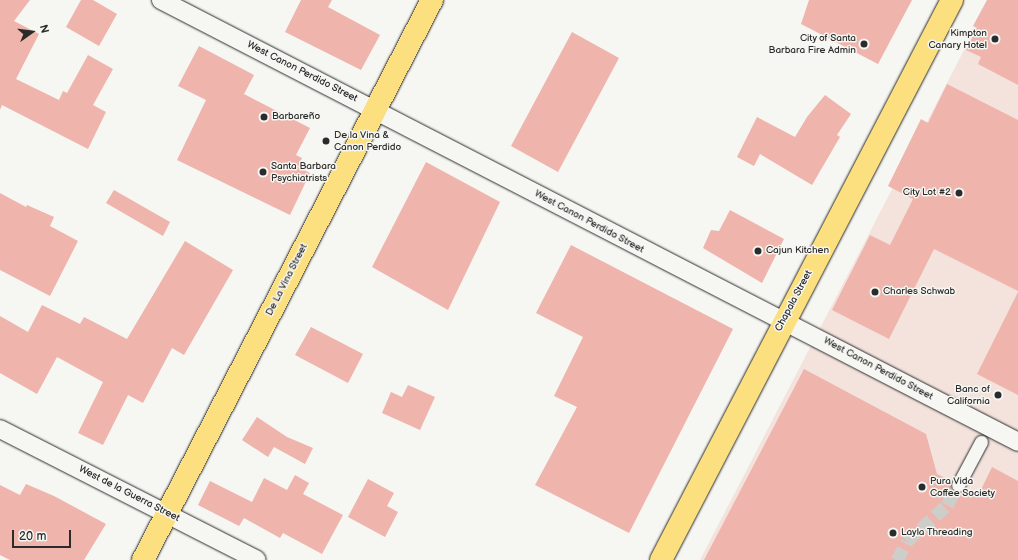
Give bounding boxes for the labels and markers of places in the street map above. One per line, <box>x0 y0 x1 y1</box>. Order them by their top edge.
place label: Kimpton Canary Hotel <box>928 27 987 50</box>
place label: City of Santa Barbara Fire Admin <box>769 32 856 56</box>
marker: Kimpton Canary Hotel <box>990 34 1000 44</box>
marker: City of Santa Barbara Fire Admin <box>859 39 869 49</box>
place label: Barbareño <box>272 111 320 123</box>
marker: Barbareño <box>259 112 269 122</box>
place label: De la Vina & Canon Perdido <box>334 129 401 152</box>
marker: De la Vina & Canon Perdido <box>321 136 331 146</box>
place label: Santa Barbara Psychiatrists <box>271 160 336 184</box>
marker: Santa Barbara Psychiatrists <box>258 167 268 177</box>
place label: City Lot #2 <box>902 187 951 199</box>
marker: City Lot #2 <box>954 188 964 198</box>
place label: Cajun Kitchen <box>766 245 829 257</box>
marker: Cajun Kitchen <box>753 246 763 256</box>
place label: Charles Schwab <box>883 286 955 298</box>
marker: Charles Schwab <box>870 287 880 297</box>
place label: Banc of California <box>947 383 990 406</box>
marker: Banc of California <box>993 390 1003 400</box>
place label: Pura Vida Coffee Society <box>930 475 995 498</box>
marker: Pura Vida Coffee Society <box>917 482 927 492</box>
place label: Layla Threading <box>901 527 973 539</box>
marker: Layla Threading <box>888 528 898 538</box>

